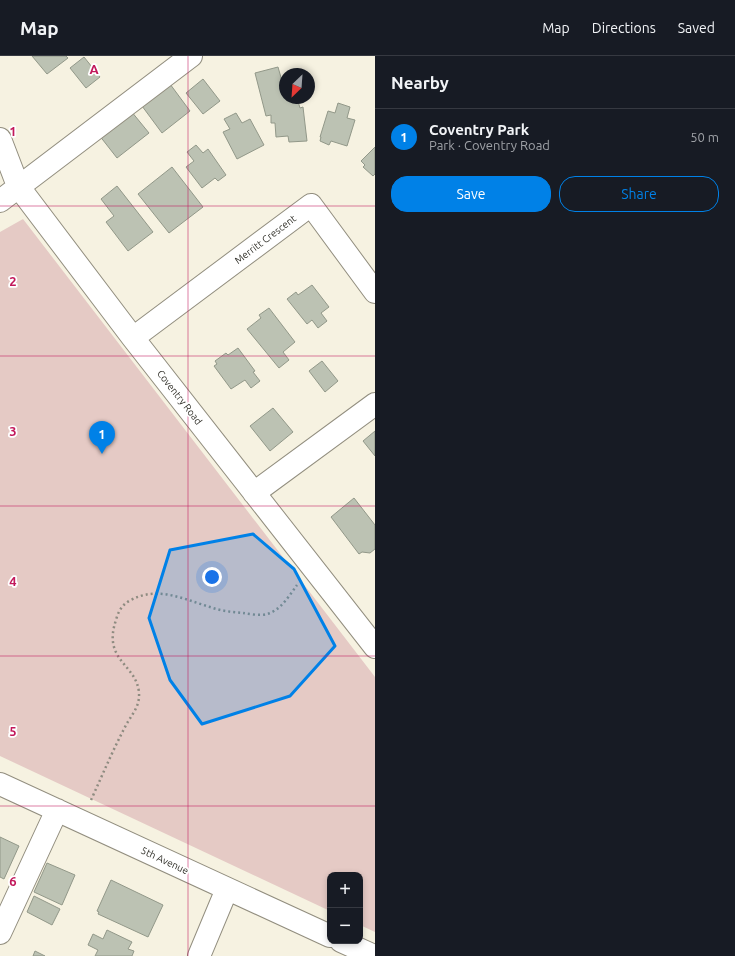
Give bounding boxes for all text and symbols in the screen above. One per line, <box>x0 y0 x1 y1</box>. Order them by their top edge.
text: Map <box>20 17 59 39</box>
text: Map <box>542 20 570 36</box>
text: Directions <box>592 20 656 36</box>
text: Saved <box>678 20 715 36</box>
text: A <box>89 62 99 76</box>
north arrow <box>279 68 315 104</box>
text: Nearby <box>391 73 449 92</box>
text: Coventry Park <box>429 121 529 138</box>
text: 1 <box>9 124 17 138</box>
text: 1 <box>400 130 408 144</box>
text: 50 m <box>690 130 719 144</box>
text: Park · Coventry Road <box>429 138 550 152</box>
button: Save <box>391 176 551 212</box>
button: Share <box>559 176 719 212</box>
street label: Merritt Crescent <box>232 213 298 266</box>
text: 2 <box>9 274 17 288</box>
street label: Coventry Road <box>155 368 204 427</box>
pin: 1 <box>89 421 115 454</box>
text: 3 <box>9 424 17 438</box>
your location <box>202 567 222 587</box>
text: 4 <box>9 574 17 588</box>
text: 5 <box>9 724 17 738</box>
street label: 5th Avenue <box>139 845 190 876</box>
map controls <box>327 872 363 944</box>
button: + <box>327 872 363 908</box>
text: 6 <box>9 874 17 888</box>
button: − <box>327 908 363 944</box>

